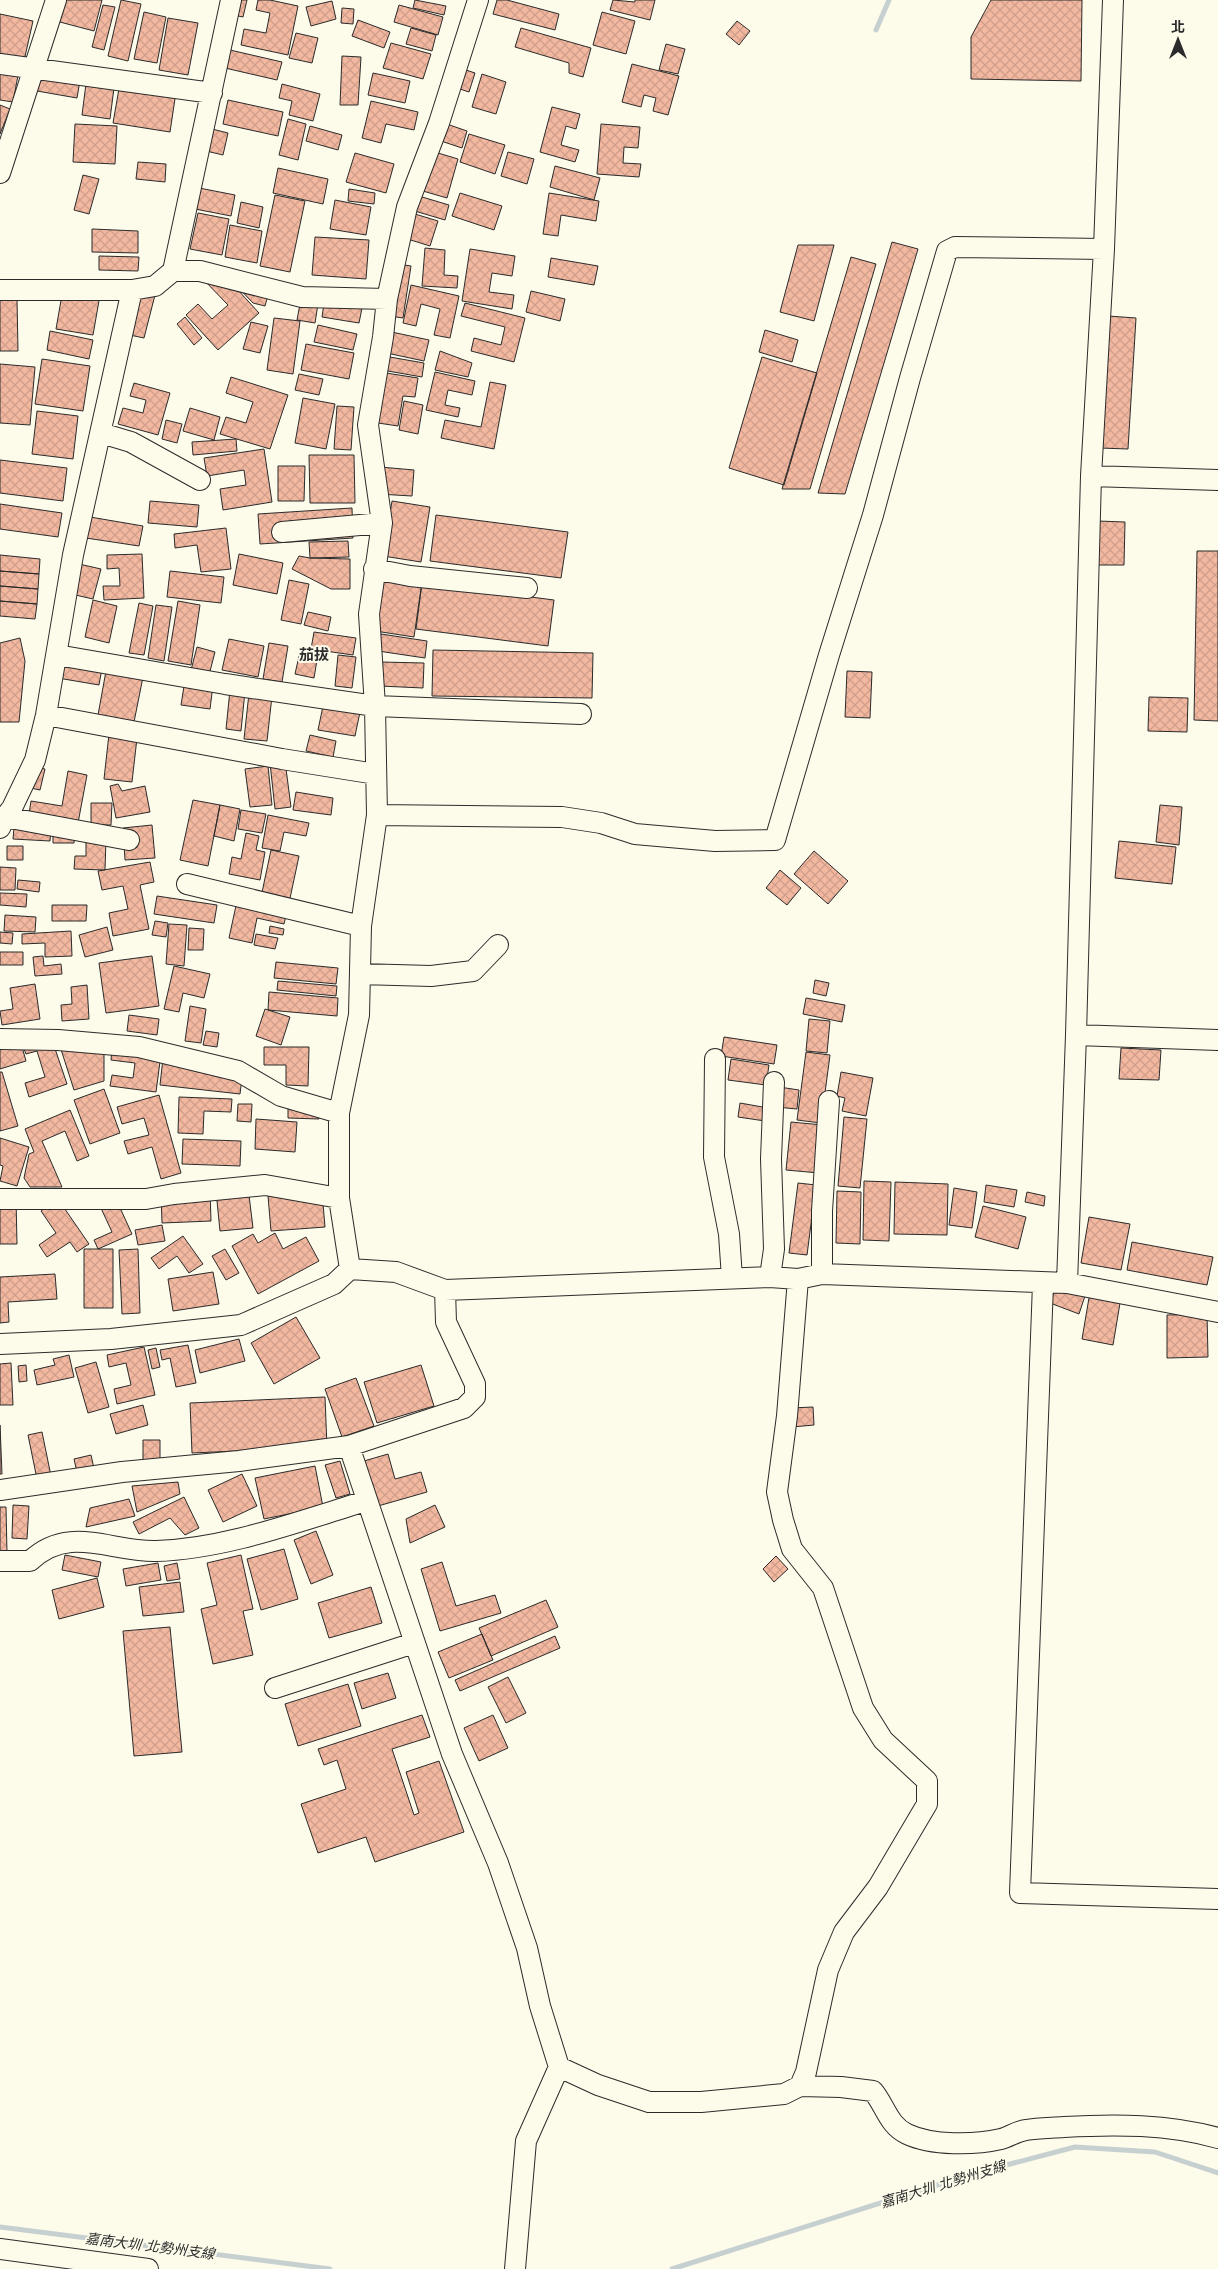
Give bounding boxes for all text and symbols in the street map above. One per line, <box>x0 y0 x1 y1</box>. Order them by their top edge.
north arrow <box>1153 15 1203 65</box>
text: 北 <box>1171 17 1185 37</box>
district label: 茄拔 <box>299 644 329 665</box>
water label: 嘉南大圳 北勢州支線 <box>878 2155 1010 2213</box>
water label: 嘉南大圳 北勢州支線 <box>84 2228 218 2264</box>

